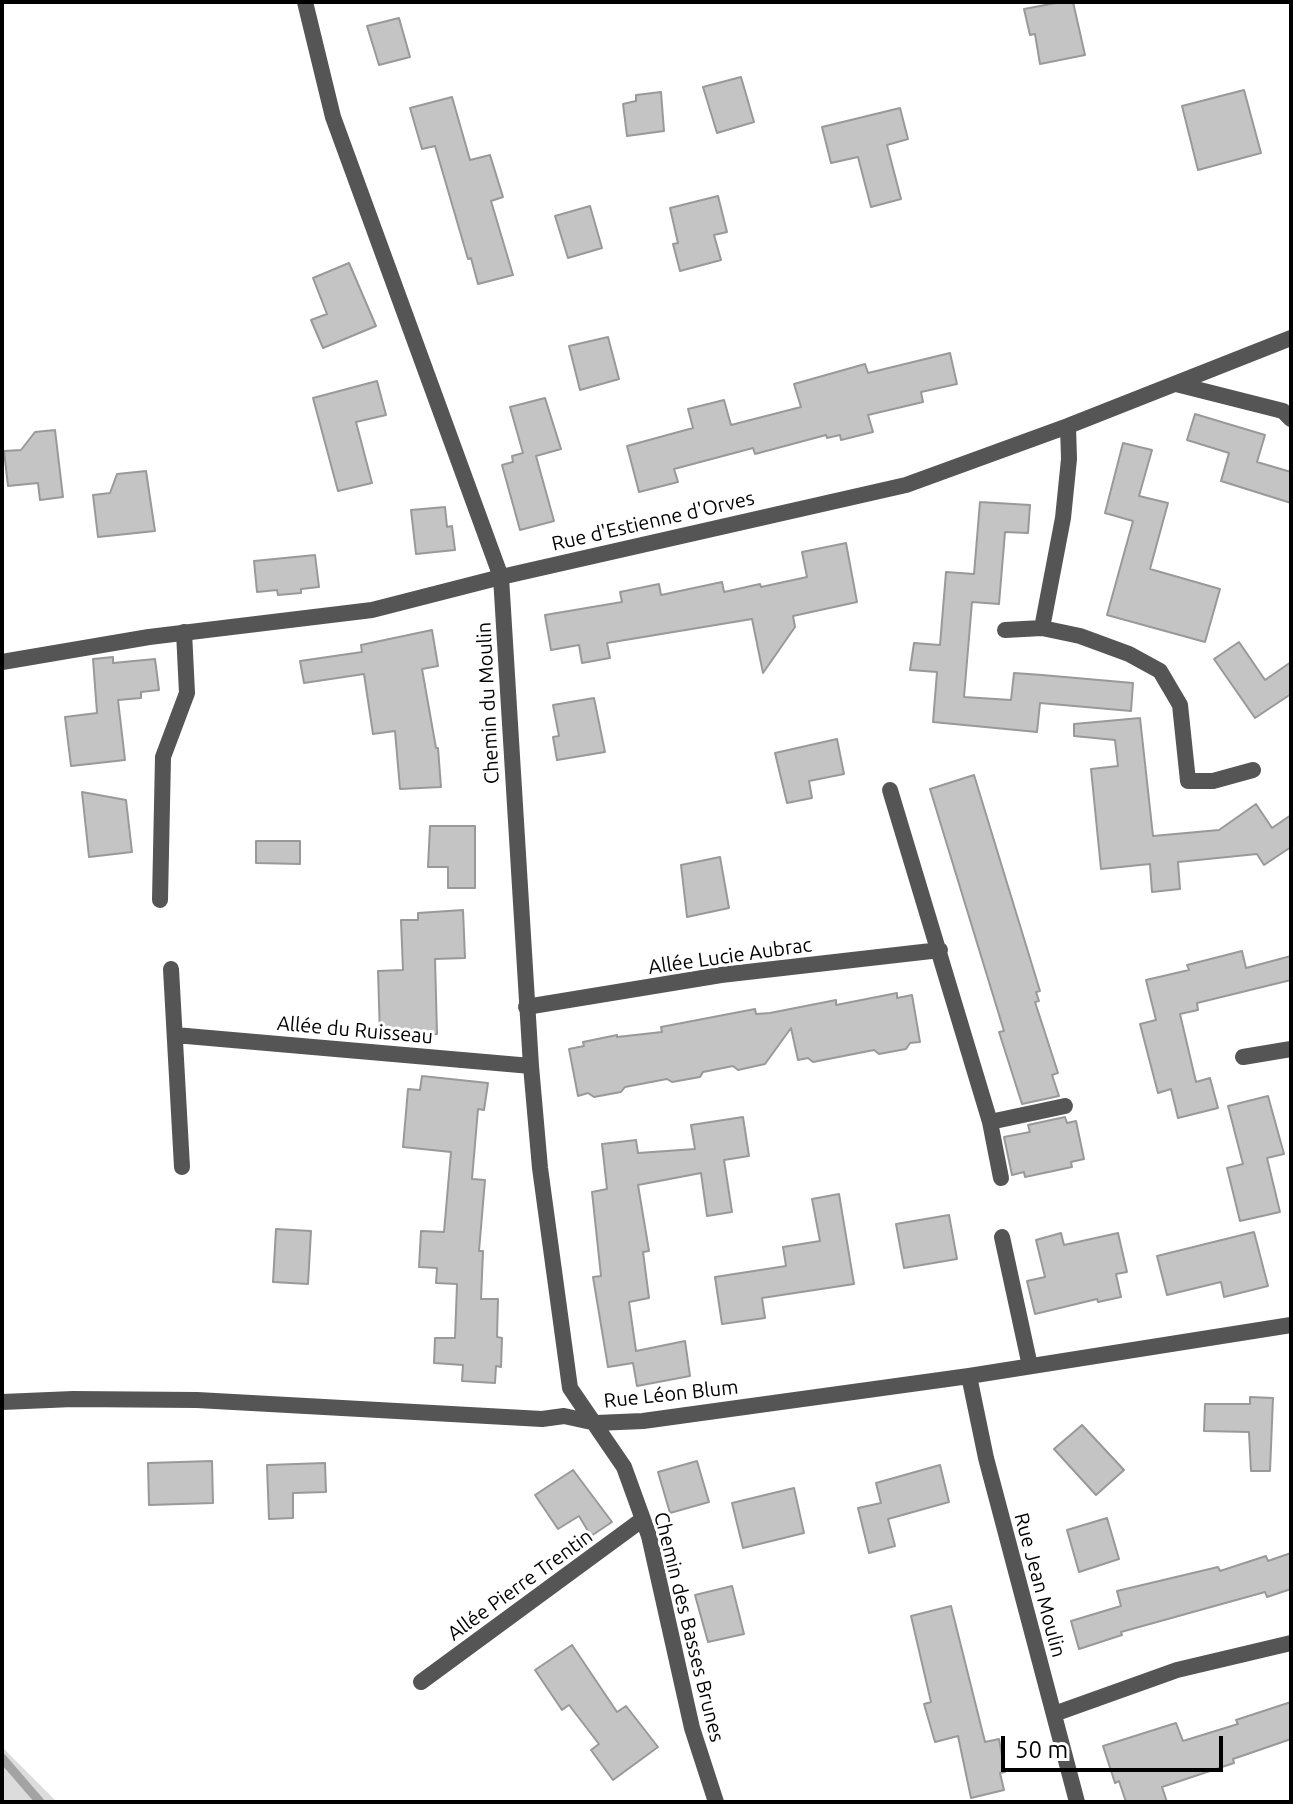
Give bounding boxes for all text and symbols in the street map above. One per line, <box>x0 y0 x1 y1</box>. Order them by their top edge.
street label: Rue d'Estienne d'Orves <box>549 486 757 556</box>
street label: Chemin du Moulin <box>472 621 504 785</box>
street label: Allée Lucie Aubrac <box>647 933 813 979</box>
street label: Allée du Ruisseau <box>276 1011 434 1049</box>
street label: Rue Léon Blum <box>603 1375 739 1413</box>
street label: Chemin des Basses Brunes <box>649 1509 729 1745</box>
street label: Rue Jean Moulin <box>1009 1510 1071 1660</box>
street label: Allée Pierre Trentin <box>443 1524 597 1646</box>
scale bar <box>1005 1720 1227 1770</box>
text: 50 m <box>1015 1736 1068 1763</box>

